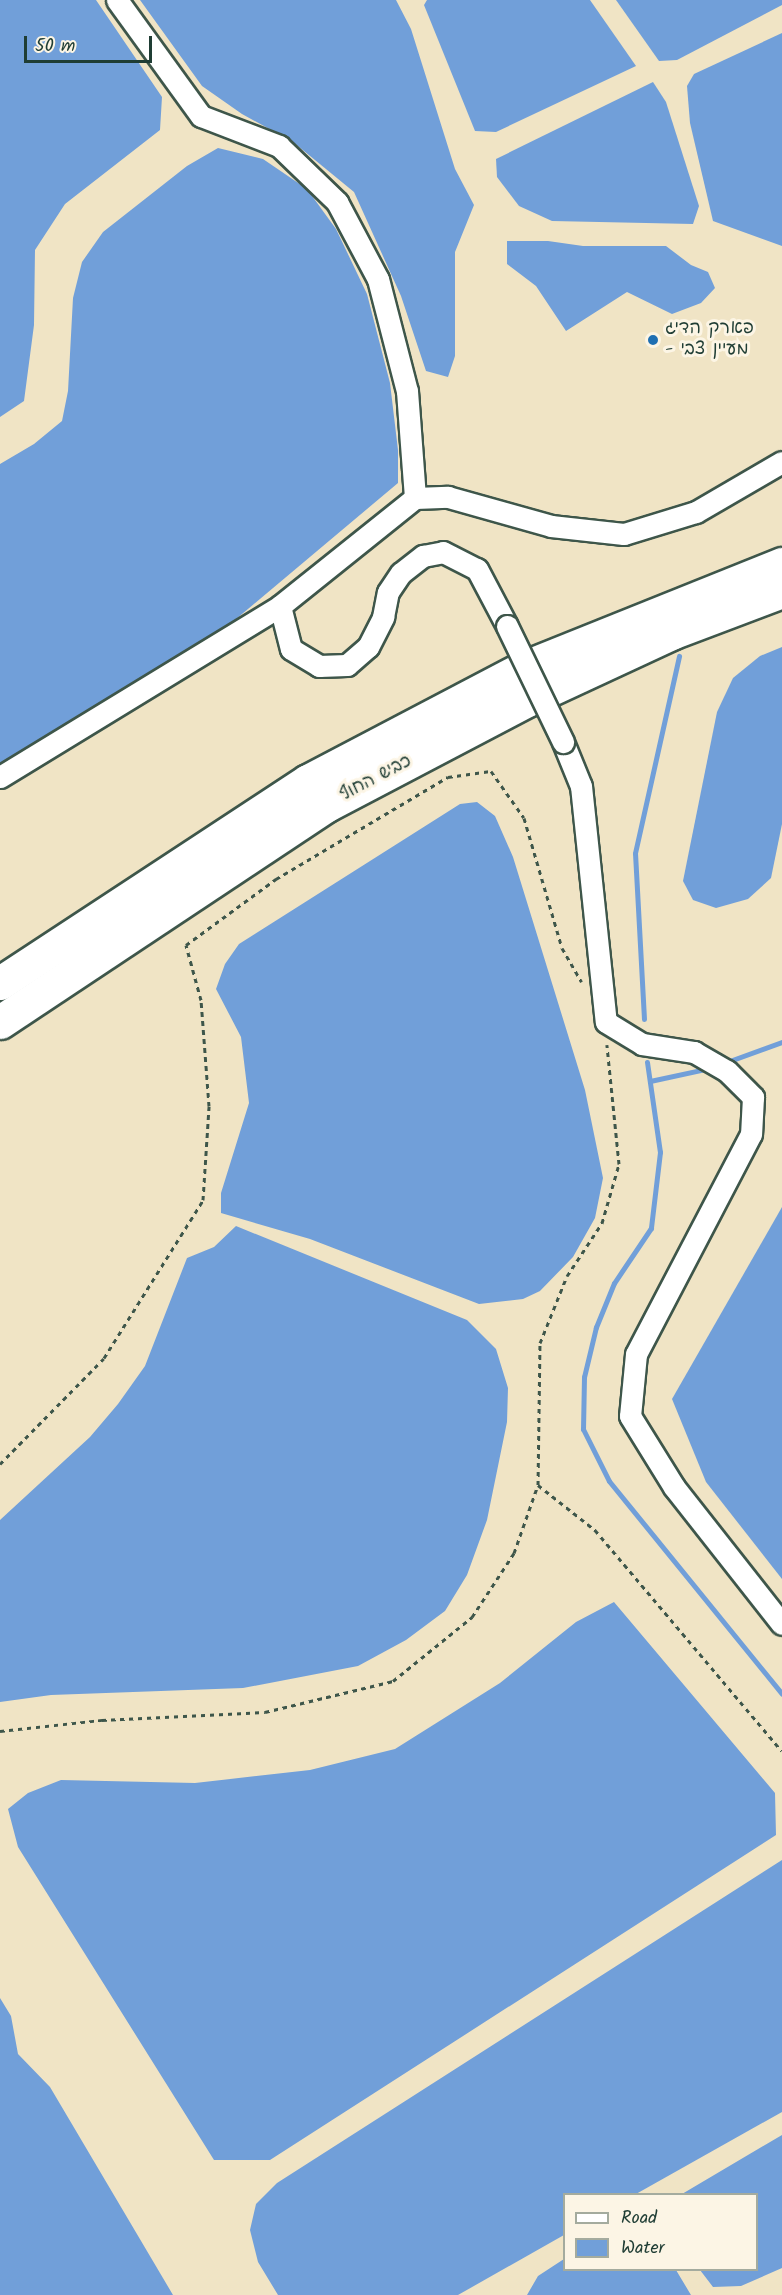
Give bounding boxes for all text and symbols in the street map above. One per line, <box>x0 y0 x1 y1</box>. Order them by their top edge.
scale bar <box>27 24 154 62</box>
text: 50 m <box>35 32 75 61</box>
place label: פארק הדיג - מעיין צבי <box>665 319 754 362</box>
marker: פארק הדיג - מעיין צבי <box>646 333 660 347</box>
street label: כביש החוף <box>336 751 416 807</box>
legend <box>563 2193 758 2271</box>
text: Road <box>621 2204 657 2233</box>
text: Water <box>621 2234 665 2263</box>

